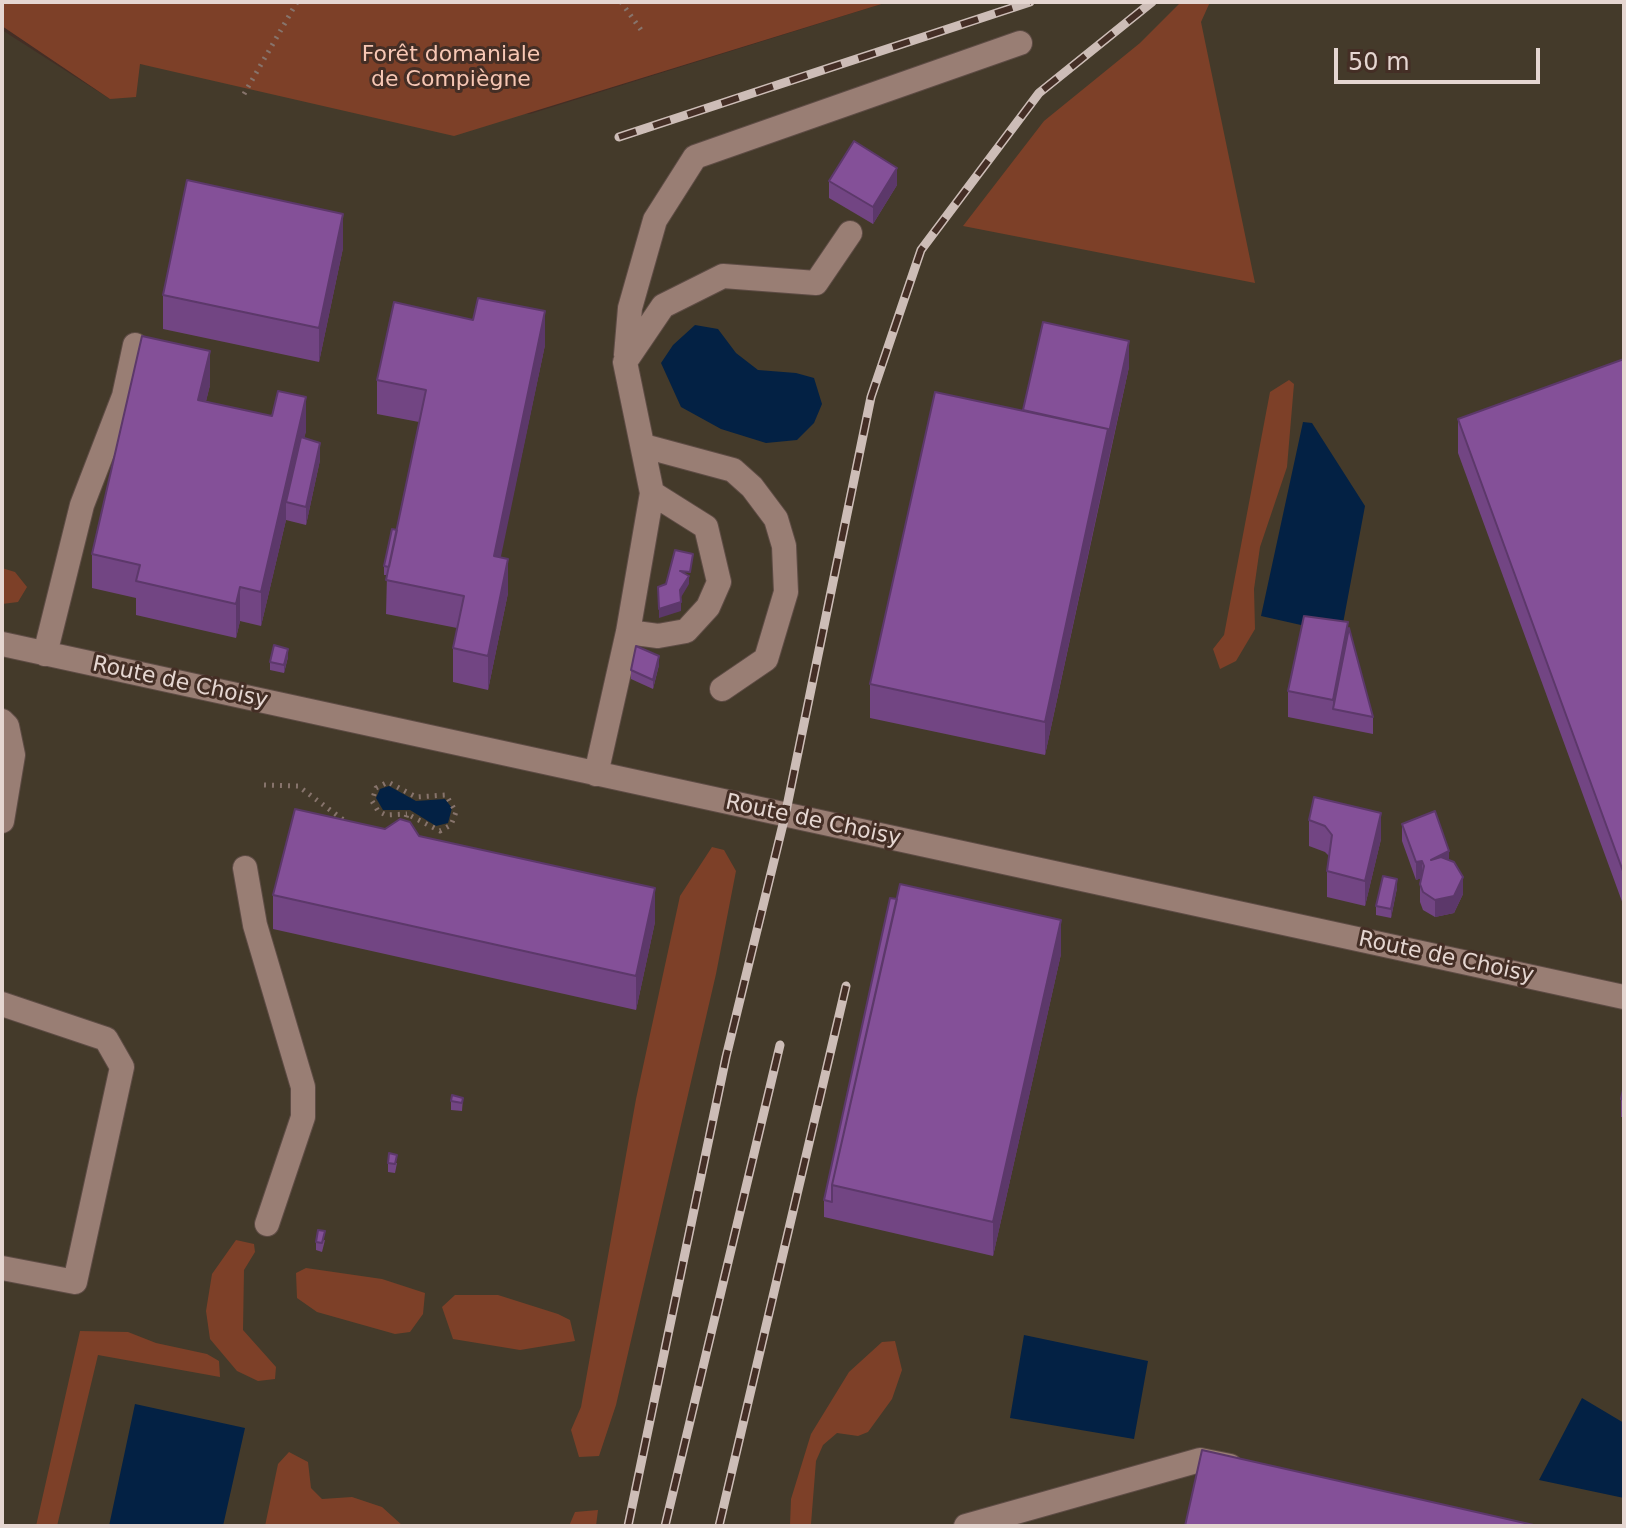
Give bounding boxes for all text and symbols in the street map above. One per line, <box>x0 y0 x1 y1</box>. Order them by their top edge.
scale bar <box>1338 32 1544 82</box>
park label: Forêt domaniale de Compiègne <box>362 42 540 94</box>
text: 50 m <box>1348 48 1410 76</box>
street label: Route de Choisy <box>90 652 270 714</box>
street label: Route de Choisy <box>723 790 903 852</box>
street label: Route de Choisy <box>1356 927 1536 989</box>

